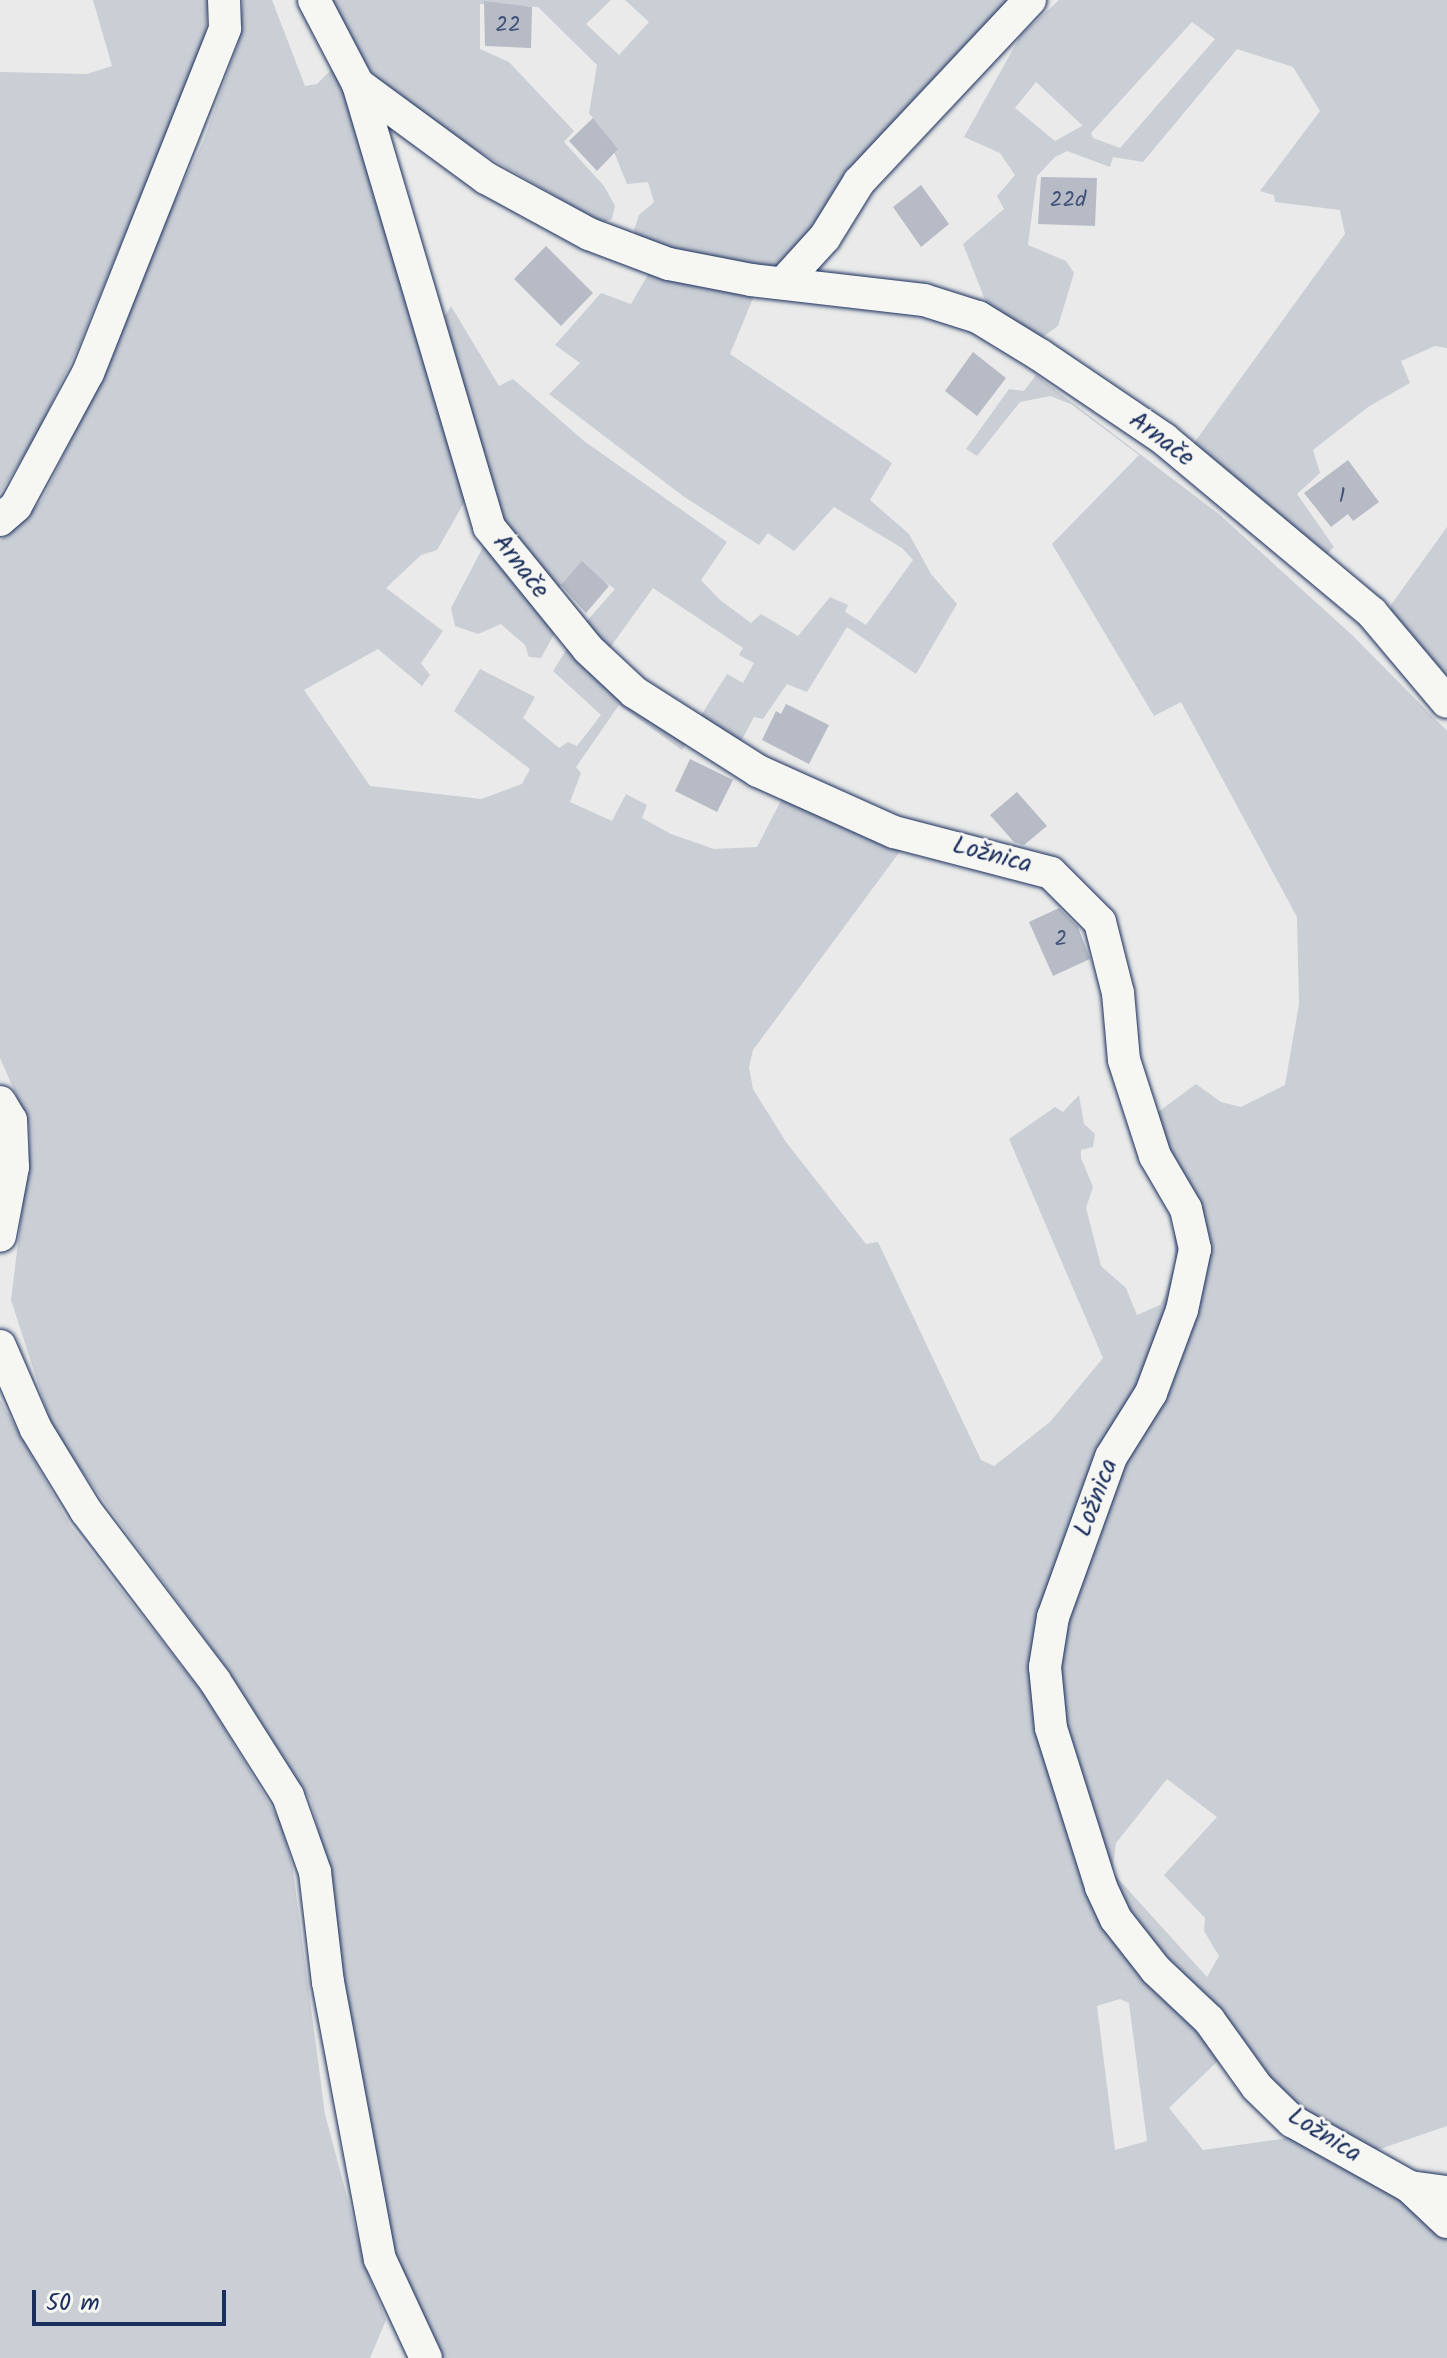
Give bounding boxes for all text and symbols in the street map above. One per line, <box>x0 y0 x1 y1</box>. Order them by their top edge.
house number: 22 <box>495 13 521 39</box>
house number: 22d <box>1050 188 1086 214</box>
street label: Arnače <box>1122 405 1200 475</box>
house number: 1 <box>1339 484 1345 510</box>
street label: Arnače <box>485 528 555 606</box>
street label: Ložnica <box>949 830 1035 882</box>
house number: 2 <box>1055 927 1067 953</box>
street label: Ložnica <box>1068 1455 1126 1541</box>
street label: Ložnica <box>1281 2101 1367 2171</box>
scale bar <box>36 2274 230 2324</box>
text: 50 m <box>46 2284 100 2323</box>

